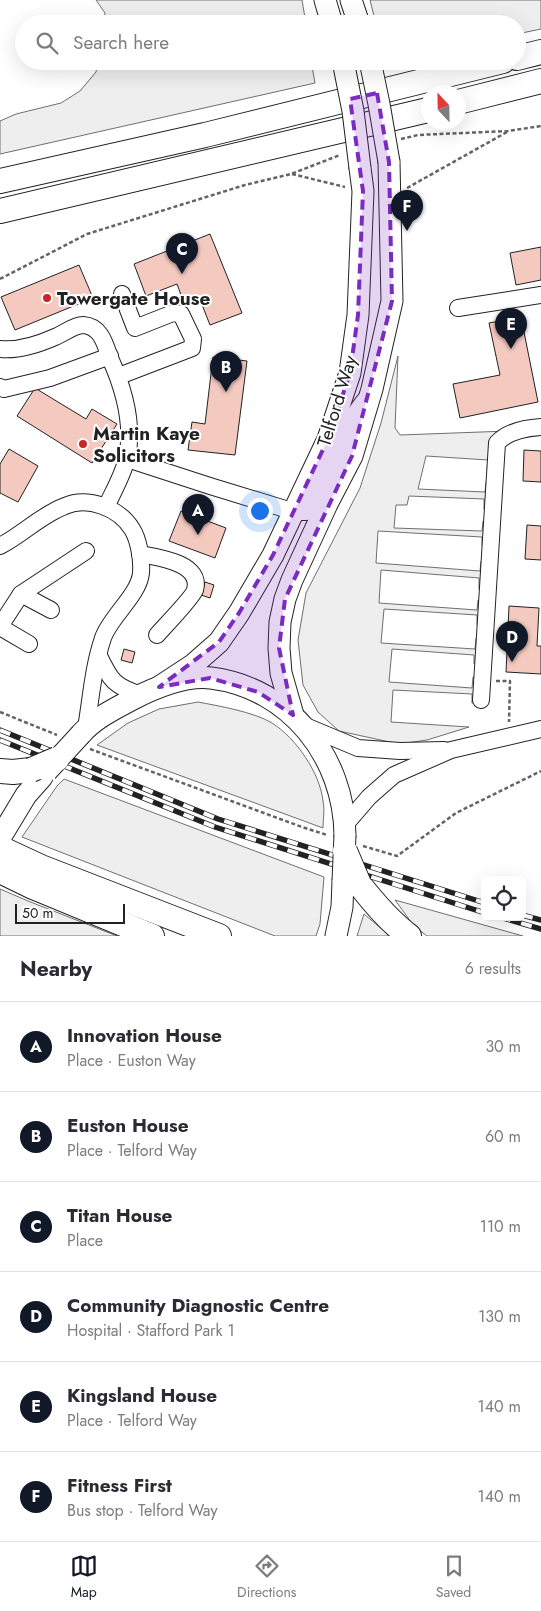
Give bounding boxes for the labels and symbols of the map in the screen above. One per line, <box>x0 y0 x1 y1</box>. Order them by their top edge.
north arrow <box>421 85 466 130</box>
pin: F <box>391 190 423 231</box>
pin: C <box>166 233 198 274</box>
place label: Towergate House <box>57 285 210 312</box>
marker: Towergate House <box>41 292 53 304</box>
pin: E <box>495 308 527 349</box>
pin: B <box>210 351 242 392</box>
street label: Telford Way <box>310 351 364 450</box>
place label: Martin Kaye Solicitors <box>93 420 200 469</box>
marker: Martin Kaye Solicitors <box>77 438 89 450</box>
pin: A <box>182 494 214 535</box>
your location <box>247 498 273 524</box>
pin: D <box>496 621 528 662</box>
scale bar <box>15 901 125 924</box>

